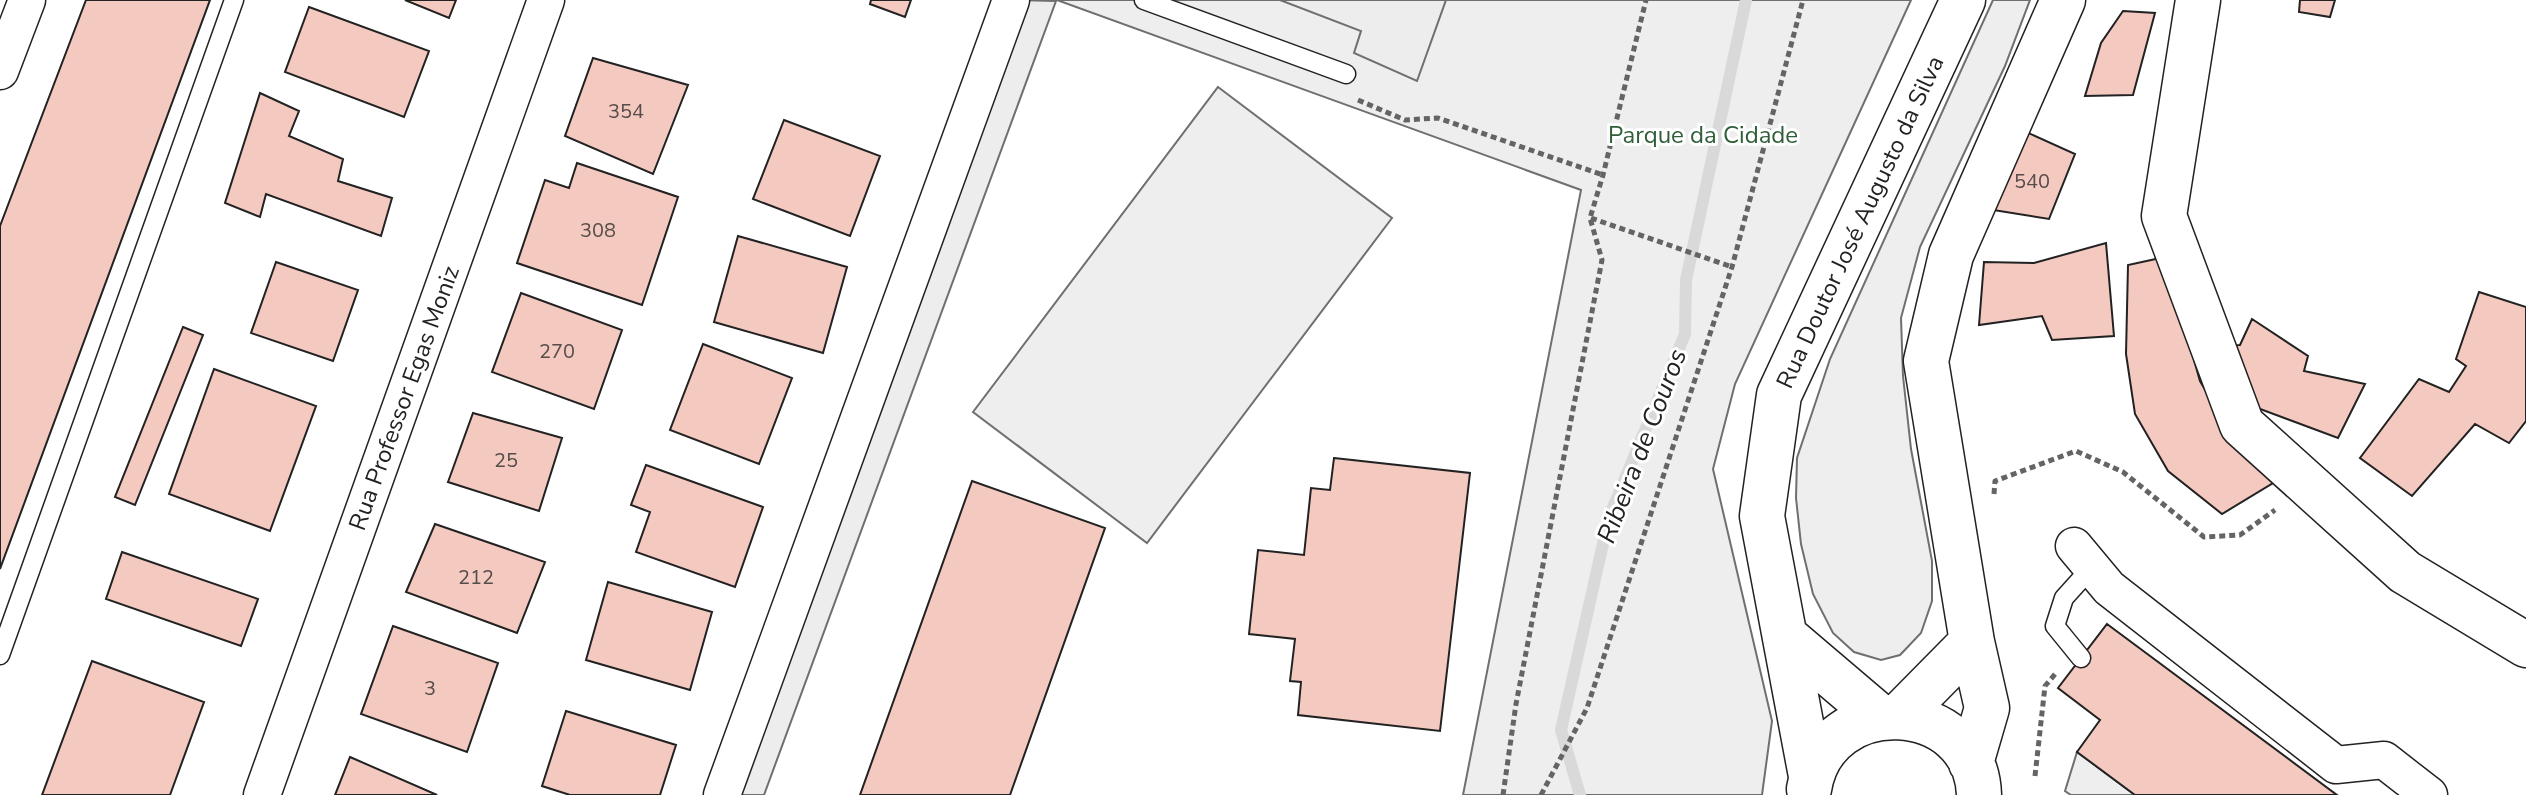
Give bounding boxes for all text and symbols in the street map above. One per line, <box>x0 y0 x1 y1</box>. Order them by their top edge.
street label: Rua Doutor José Augusto da Silva <box>1769 50 1951 394</box>
house number: 354 <box>608 98 644 125</box>
park label: Parque da Cidade <box>1608 119 1798 151</box>
house number: 540 <box>2014 168 2050 195</box>
house number: 308 <box>580 217 616 244</box>
street label: Rua Professor Egas Moniz <box>341 261 467 535</box>
house number: 270 <box>539 338 575 365</box>
water label: Ribeira de Couros <box>1589 344 1695 548</box>
house number: 25 <box>494 447 518 474</box>
house number: 212 <box>458 564 494 591</box>
house number: 3 <box>424 675 436 702</box>

